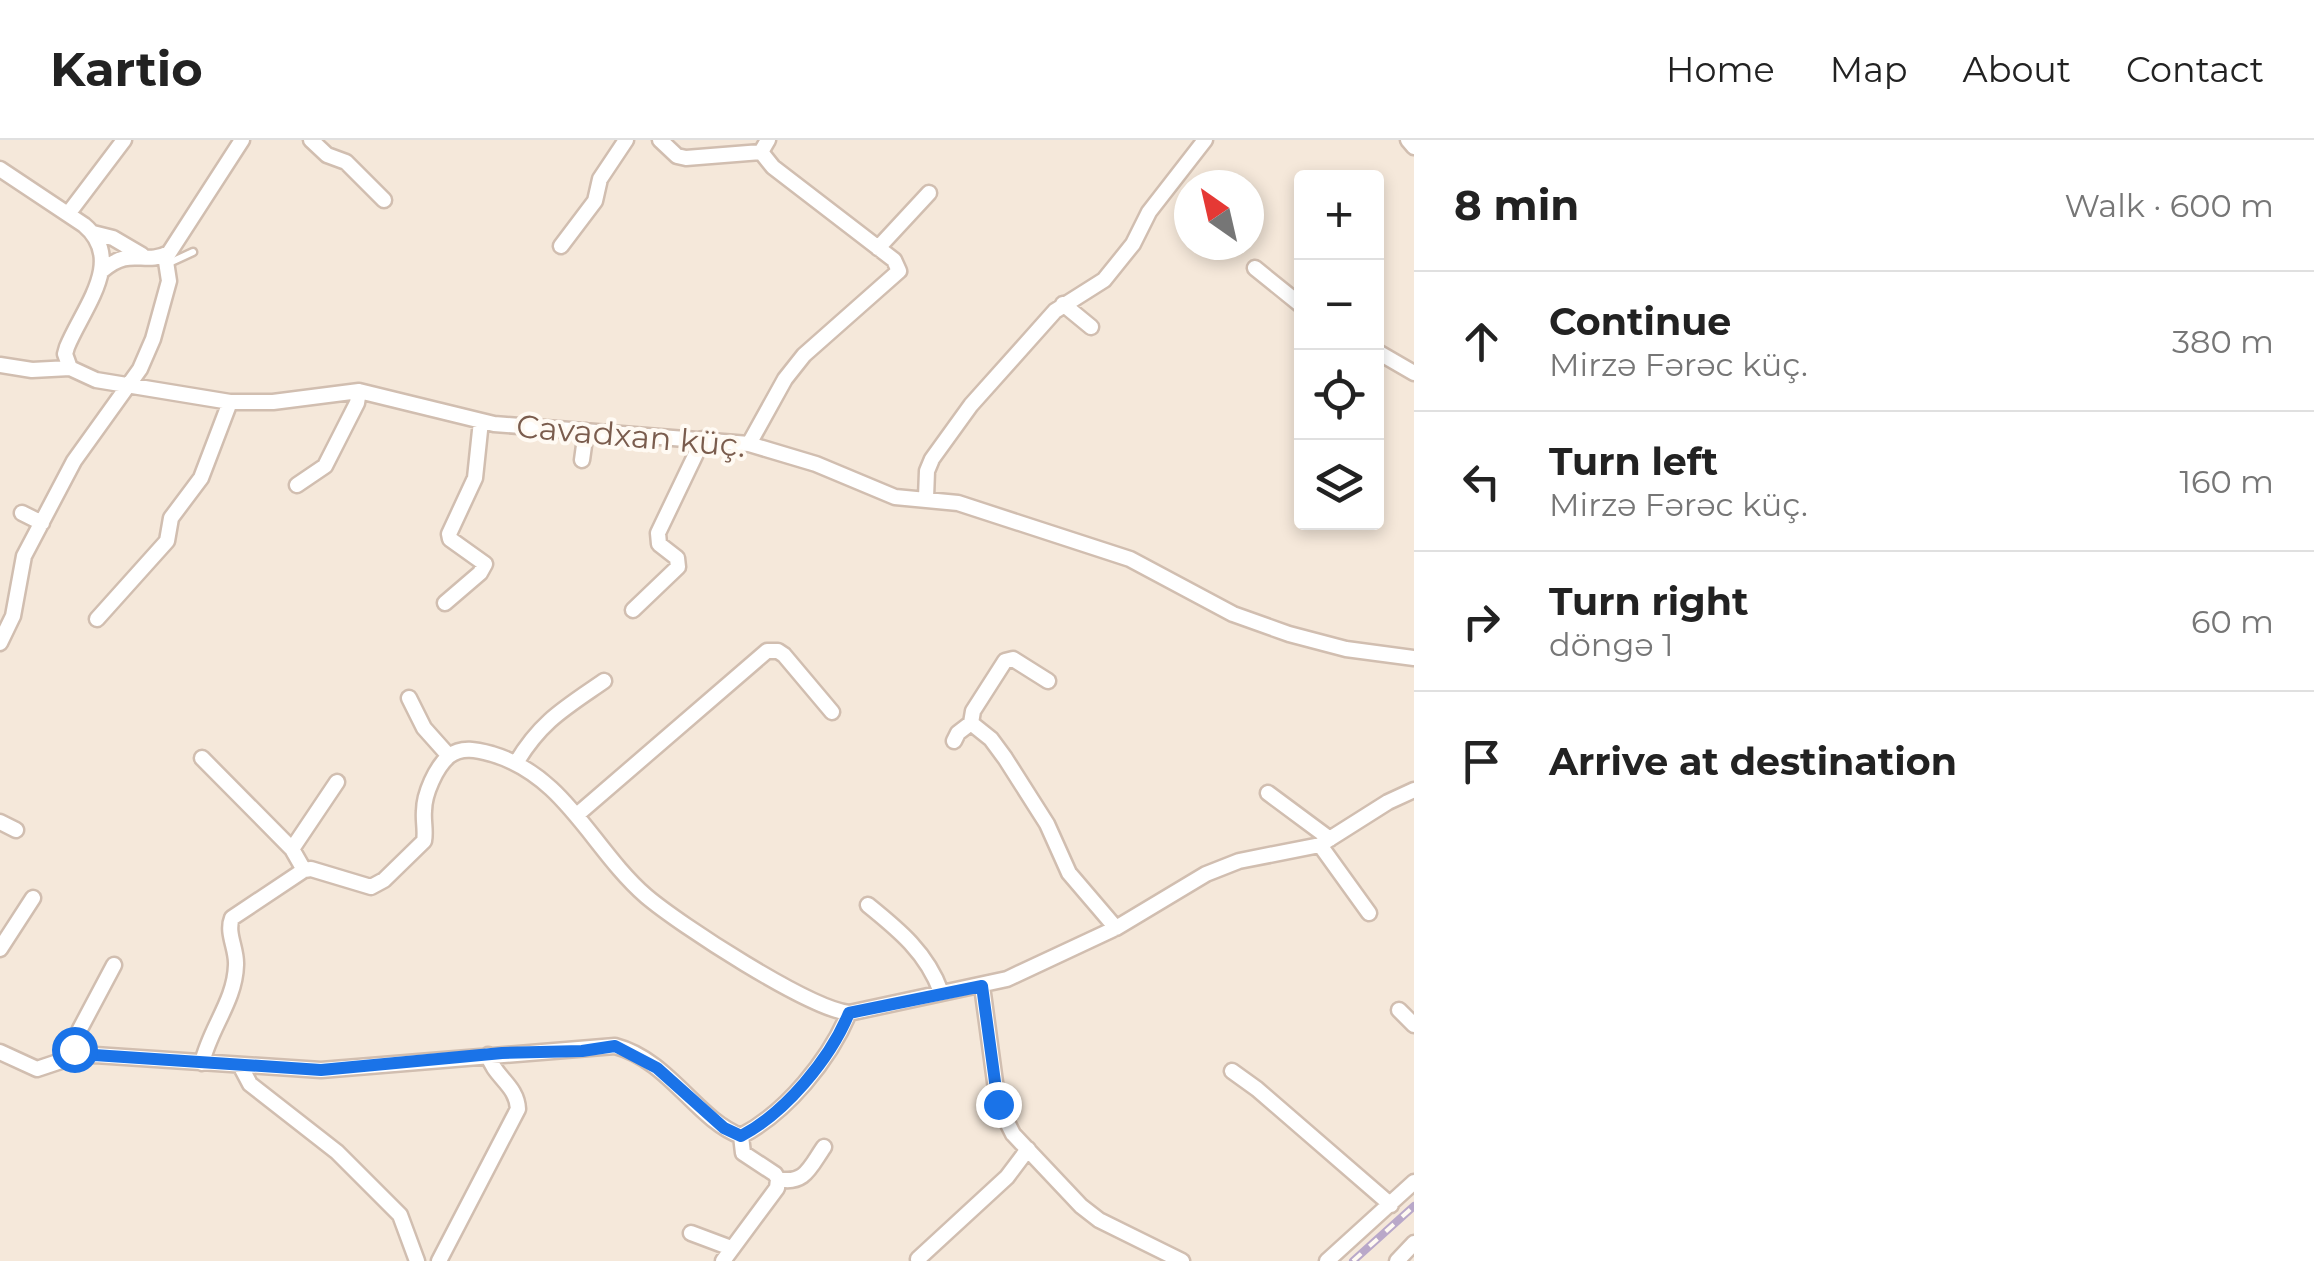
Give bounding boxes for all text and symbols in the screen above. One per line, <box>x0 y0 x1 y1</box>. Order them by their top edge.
text: Kartio <box>50 40 203 98</box>
text: Home <box>1666 48 1775 91</box>
text: Map <box>1830 48 1908 91</box>
text: About <box>1963 48 2071 91</box>
text: Contact <box>2126 48 2264 91</box>
north arrow <box>1174 170 1264 260</box>
map controls <box>1294 170 1384 530</box>
button: + <box>1294 170 1384 260</box>
text: 8 min <box>1454 179 1579 231</box>
text: Walk · 600 m <box>2065 186 2274 225</box>
button: − <box>1294 260 1384 350</box>
text: Continue <box>1549 298 1731 345</box>
icon: ahead <box>1454 314 1509 369</box>
text: 380 m <box>2172 322 2274 361</box>
text: Mirzə Fərəc küç. <box>1549 345 1808 384</box>
button: locate <box>1294 350 1384 440</box>
street label: Cavadxan küç. <box>515 406 747 465</box>
text: Turn left <box>1549 438 1718 485</box>
button: layers <box>1294 440 1384 530</box>
icon: left <box>1454 454 1509 509</box>
text: 160 m <box>2179 462 2274 501</box>
text: Mirzə Fərəc küç. <box>1549 485 1808 524</box>
text: Turn right <box>1549 578 1748 625</box>
icon: right <box>1454 594 1509 649</box>
text: 60 m <box>2191 602 2274 641</box>
text: döngə 1 <box>1549 625 1674 664</box>
icon: arrive <box>1454 734 1509 789</box>
text: Arrive at destination <box>1549 738 1957 785</box>
route start <box>52 1027 98 1073</box>
route end <box>976 1082 1022 1128</box>

